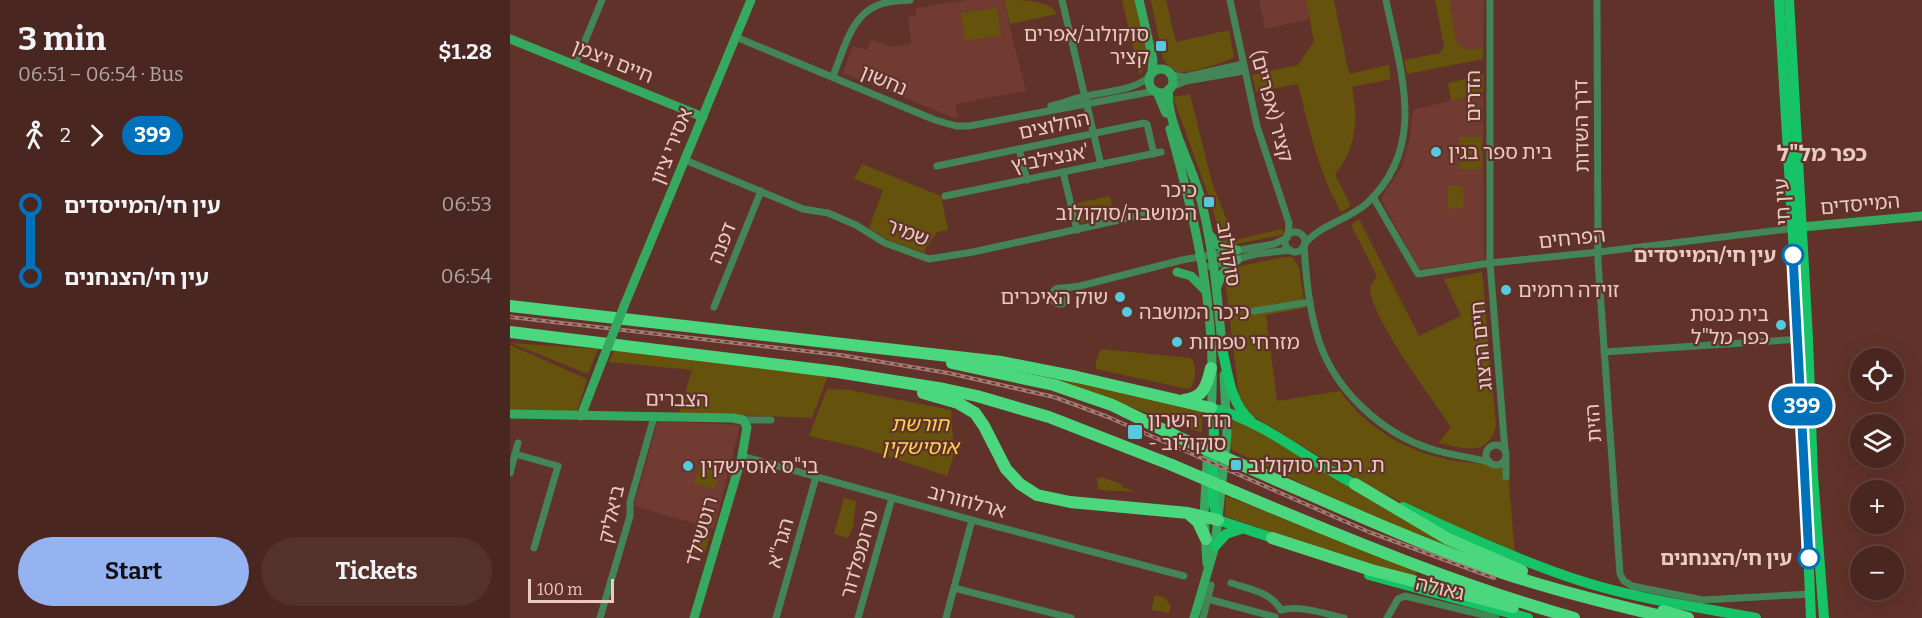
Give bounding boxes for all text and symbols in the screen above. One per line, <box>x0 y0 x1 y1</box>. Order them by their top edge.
text: 3 min <box>18 19 106 59</box>
place label: סוקולוב/אפרים קציר <box>1024 22 1149 69</box>
street label: חיים ויצמן <box>569 34 657 88</box>
text: $1.28 <box>438 38 492 65</box>
marker: סוקולוב/אפרים קציר <box>1154 39 1168 53</box>
street label: קציר (אפריים) <box>1246 47 1298 165</box>
street label: נחשון <box>857 60 911 100</box>
text: 06:51 – 06:54 · Bus <box>18 62 184 86</box>
street label: הדרים <box>1461 70 1485 122</box>
street label: דרך השדות <box>1568 79 1594 173</box>
street label: אסירי ציון <box>645 104 697 188</box>
street label: החלוצים <box>1016 106 1092 144</box>
icon: walk <box>18 119 51 152</box>
icon: forward <box>80 119 113 152</box>
text: 399 <box>134 122 171 148</box>
text: 2 <box>60 123 71 147</box>
street label: אנצילביץ' <box>1009 139 1091 177</box>
place label: בית ספר בגין <box>1448 140 1552 164</box>
district label: כפר מל"ל <box>1777 140 1867 167</box>
marker: בית ספר בגין <box>1429 145 1443 159</box>
place label: כיכר המושבה/סוקולוב <box>1056 178 1197 225</box>
street label: עין חי <box>1769 178 1795 226</box>
street label: המייסדים <box>1819 189 1901 219</box>
text: עין חי/המייסדים <box>64 192 221 219</box>
text: 06:53 <box>442 192 492 216</box>
marker: כיכר המושבה/סוקולוב <box>1202 195 1216 209</box>
street label: שמיר <box>883 213 933 251</box>
street label: דפנה <box>703 219 741 267</box>
street label: סוקולוב <box>1212 220 1246 288</box>
street label: הפרחים <box>1537 223 1607 253</box>
place label: עין חי/המייסדים <box>1634 243 1776 267</box>
marker: עין חי/המייסדים <box>1782 244 1804 266</box>
text: עין חי/הצנחנים <box>64 264 209 291</box>
text: 06:54 <box>441 264 492 288</box>
place label: זוידה רחמים <box>1518 278 1619 302</box>
marker: זוידה רחמים <box>1499 283 1513 297</box>
place label: שוק האיכרים <box>1001 285 1108 309</box>
marker: שוק האיכרים <box>1113 290 1127 304</box>
place label: כיכר המושבה <box>1139 300 1250 324</box>
street label: חיים הרצוג <box>1465 300 1497 392</box>
place label: בית כנסת כפר מל"ל <box>1690 302 1769 349</box>
marker: כיכר המושבה <box>1120 305 1134 319</box>
marker: בית כנסת כפר מל"ל <box>1774 318 1788 332</box>
place label: מזרחי טפחות <box>1189 330 1300 354</box>
marker: מזרחי טפחות <box>1170 335 1184 349</box>
map controls <box>1850 348 1904 600</box>
button: locate <box>1850 348 1904 402</box>
street label: הצברים <box>645 386 709 412</box>
line badge: 399 <box>1768 386 1836 426</box>
text: 399 <box>1784 393 1820 419</box>
street label: הזית <box>1580 403 1606 443</box>
place label: הוד השרון - סוקולוב <box>1148 408 1231 455</box>
park label: חורשת אוסישקין <box>882 412 961 459</box>
button: layers <box>1850 414 1904 468</box>
marker: הוד השרון - סוקולוב <box>1126 423 1144 441</box>
place label: ת. רכבת סוקולוב <box>1248 453 1385 477</box>
place label: בי"ס אוסישקין <box>700 454 819 478</box>
marker: ת. רכבת סוקולוב <box>1229 458 1243 472</box>
marker: בי"ס אוסישקין <box>681 459 695 473</box>
street label: ארלוזורוב <box>925 479 1009 523</box>
button: + <box>1850 480 1904 534</box>
street label: ביאליק <box>593 483 629 545</box>
street label: רוטשילד <box>680 494 722 568</box>
street label: טרומפלדור <box>835 507 883 601</box>
street label: הגר"א <box>761 515 799 571</box>
button: Start <box>18 537 249 606</box>
button: Tickets <box>261 537 492 606</box>
place label: עין חי/הצנחנים <box>1660 546 1792 570</box>
button: − <box>1850 546 1904 600</box>
marker: עין חי/הצנחנים <box>1798 547 1820 569</box>
street label: גאולה <box>1413 571 1467 605</box>
scale bar <box>528 576 614 604</box>
text: 100 m <box>537 580 582 599</box>

